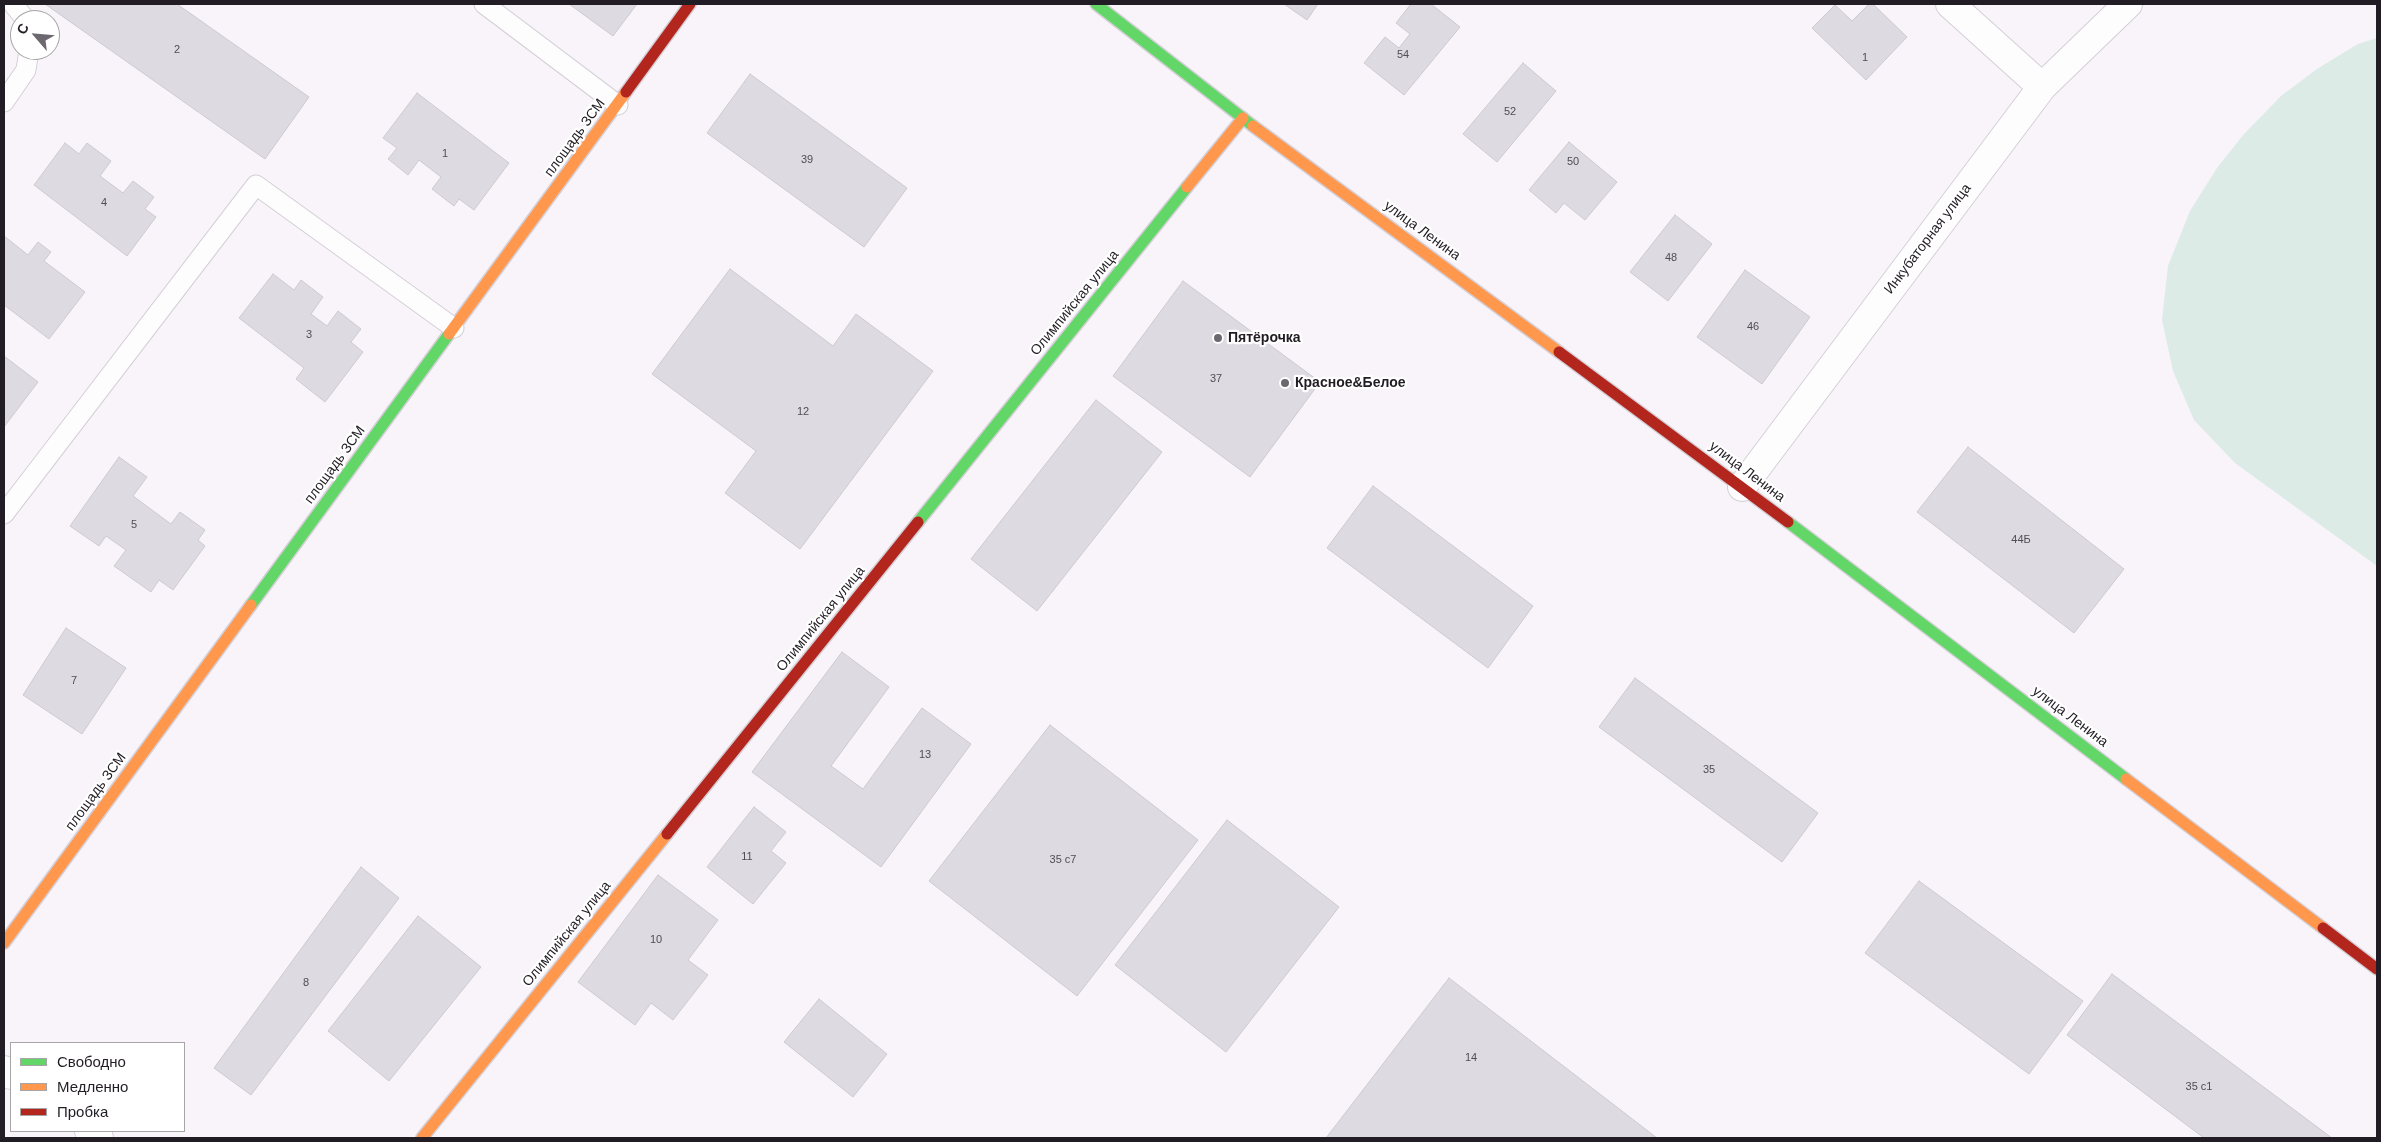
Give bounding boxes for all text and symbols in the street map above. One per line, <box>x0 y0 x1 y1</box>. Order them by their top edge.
north arrow <box>10 10 60 60</box>
text: С <box>13 21 32 37</box>
house number: 2 <box>174 43 180 57</box>
house number: 54 <box>1397 48 1409 62</box>
house number: 1 <box>1862 51 1868 65</box>
street label: площадь ЗСМ <box>541 96 609 180</box>
house number: 52 <box>1504 105 1516 119</box>
house number: 1 <box>442 147 448 161</box>
house number: 39 <box>801 153 813 167</box>
house number: 50 <box>1567 155 1579 169</box>
street label: Инкубаторная улица <box>1881 181 1975 297</box>
house number: 4 <box>101 196 107 210</box>
street label: улица Ленина <box>1380 198 1464 264</box>
street label: Олимпийская улица <box>1027 247 1123 359</box>
house number: 48 <box>1665 251 1677 265</box>
house number: 46 <box>1747 320 1759 334</box>
house number: 3 <box>306 328 312 342</box>
place label: Пятёрочка <box>1228 330 1301 346</box>
marker: Пятёрочка <box>1212 332 1224 344</box>
house number: 37 <box>1210 372 1222 386</box>
place label: Красное&Белое <box>1295 375 1405 391</box>
marker: Красное&Белое <box>1279 377 1291 389</box>
house number: 12 <box>797 405 809 419</box>
street label: площадь ЗСМ <box>301 423 369 507</box>
street label: улица Ленина <box>1706 438 1788 506</box>
house number: 5 <box>131 518 137 532</box>
house number: 44Б <box>2011 533 2031 547</box>
street label: Олимпийская улица <box>773 563 869 675</box>
house number: 7 <box>71 674 77 688</box>
street label: улица Ленина <box>2029 683 2111 751</box>
house number: 13 <box>919 748 931 762</box>
street label: площадь ЗСМ <box>62 750 130 834</box>
house number: 35 <box>1703 763 1715 777</box>
house number: 11 <box>741 850 753 864</box>
house number: 35 с7 <box>1050 853 1076 867</box>
street label: Олимпийская улица <box>519 878 615 990</box>
house number: 10 <box>650 933 662 947</box>
house number: 8 <box>303 976 309 990</box>
legend <box>10 1042 185 1132</box>
house number: 14 <box>1465 1051 1477 1065</box>
text: Свободно <box>57 1053 126 1070</box>
text: Медленно <box>57 1078 128 1095</box>
house number: 35 с1 <box>2186 1080 2212 1094</box>
text: Пробка <box>57 1103 108 1120</box>

